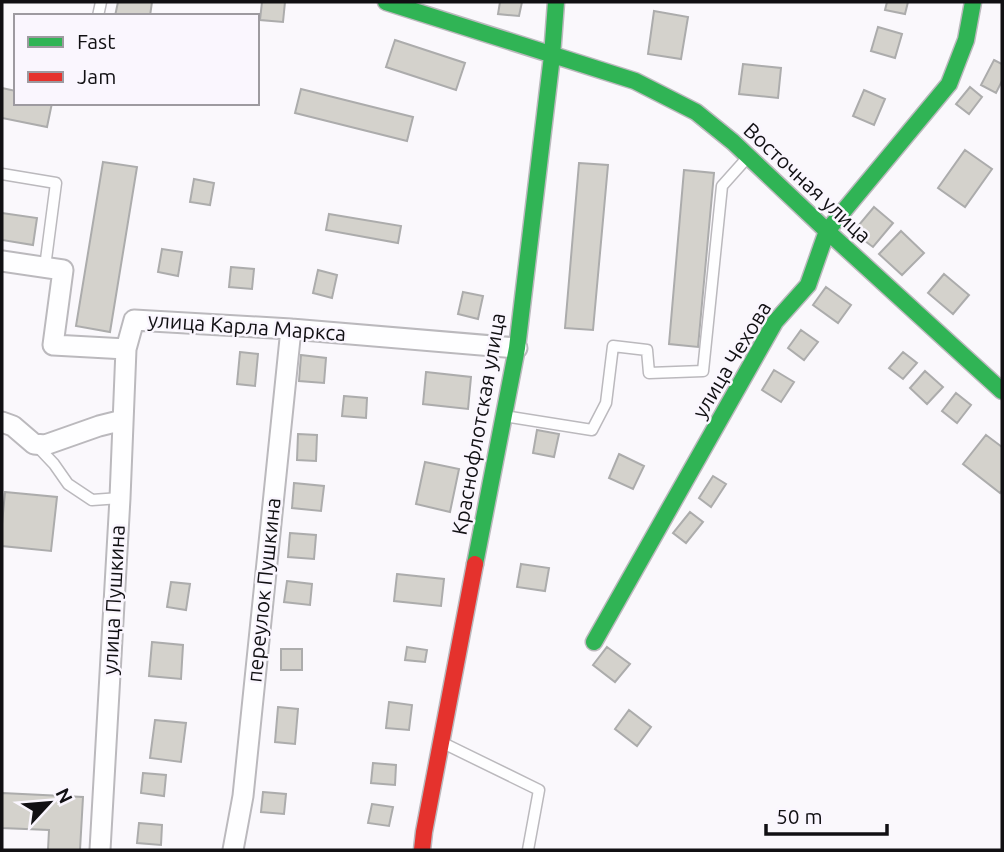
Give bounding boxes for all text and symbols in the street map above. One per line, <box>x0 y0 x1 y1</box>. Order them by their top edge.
legend <box>14 14 259 105</box>
text: Fast <box>77 29 115 53</box>
text: Jam <box>77 64 116 88</box>
street label: Восточная улица <box>739 117 876 247</box>
street label: улица Чехова <box>687 297 775 422</box>
street label: улица Карла Маркса <box>147 307 347 345</box>
street label: Краснофлотская улица <box>447 311 509 537</box>
street label: переулок Пушкина <box>241 496 285 683</box>
street label: улица Пушкина <box>97 524 129 676</box>
north arrow <box>14 768 84 838</box>
text: N <box>51 784 77 807</box>
scale bar <box>766 792 887 836</box>
text: 50 m <box>776 804 823 828</box>

